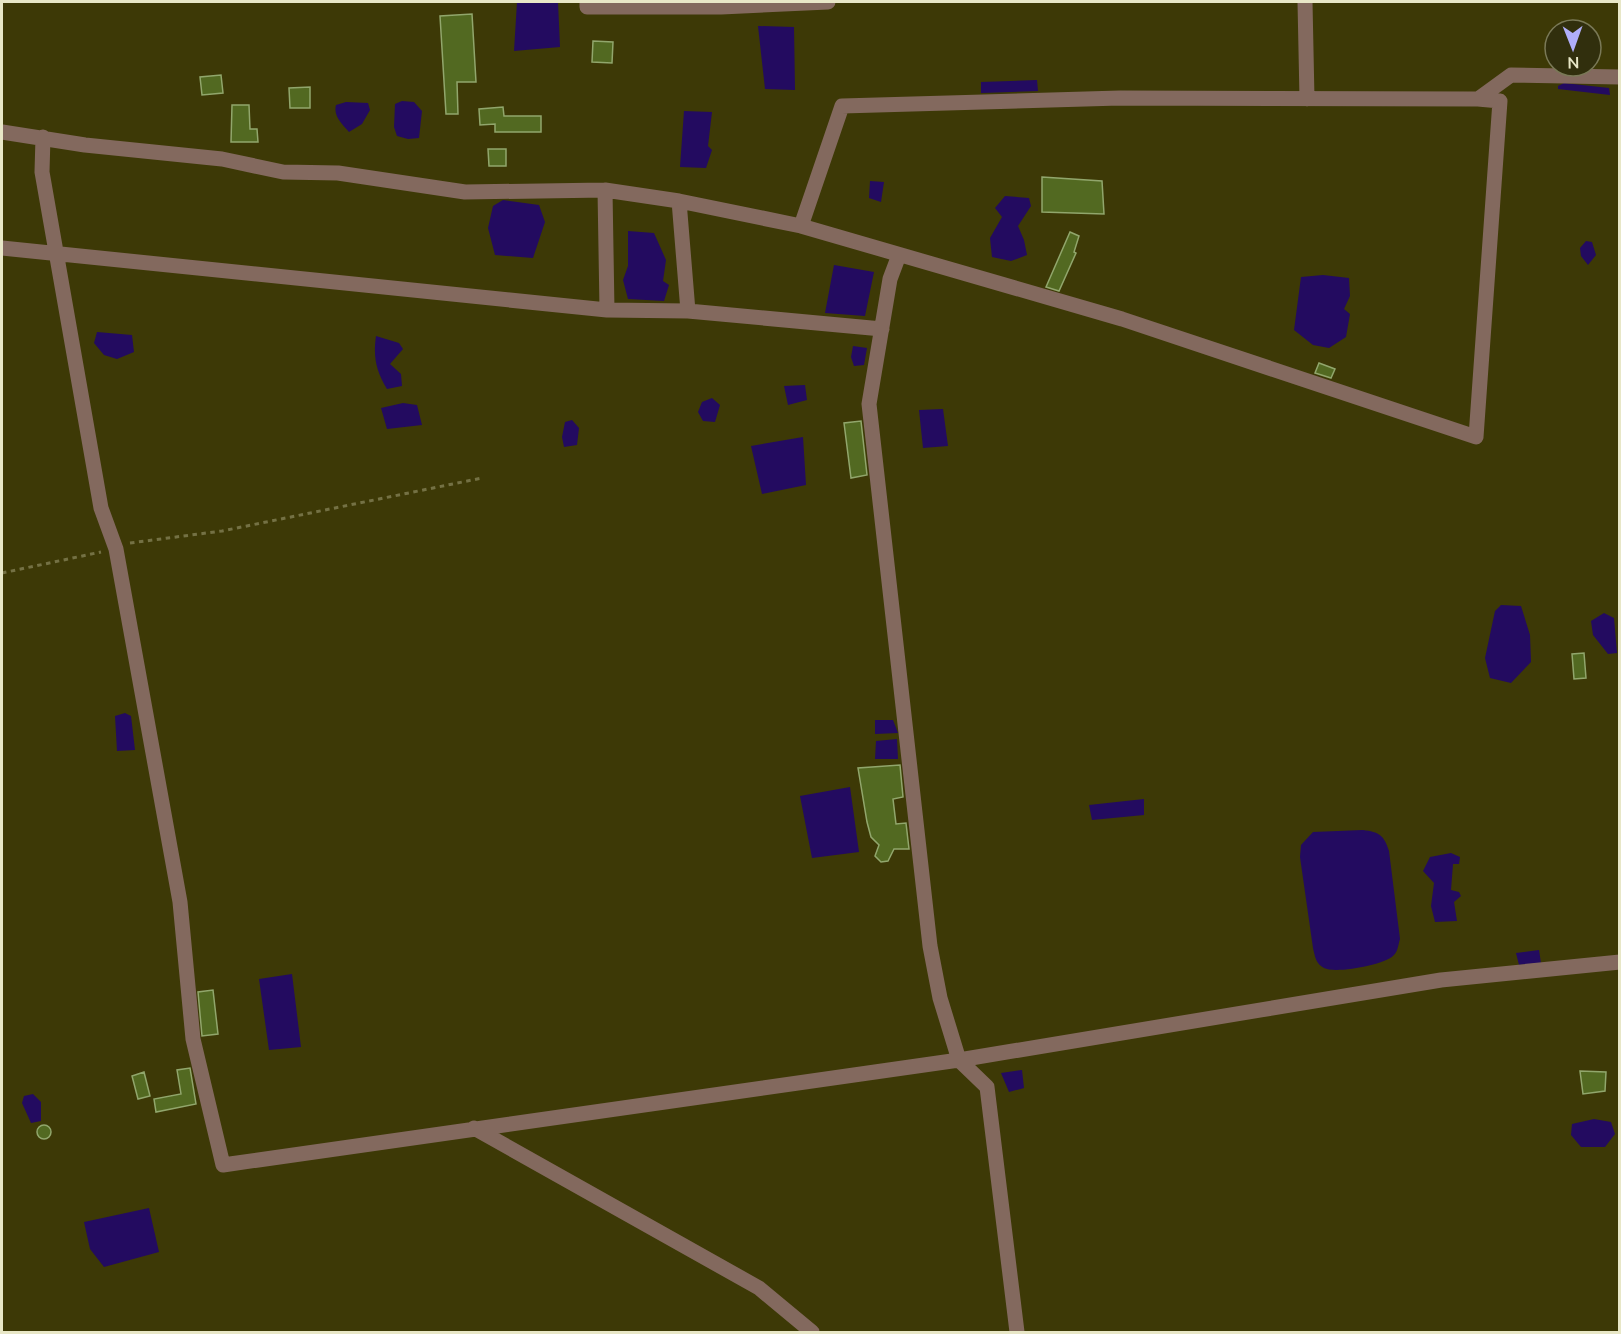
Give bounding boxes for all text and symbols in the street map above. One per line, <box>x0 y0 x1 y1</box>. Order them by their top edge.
north arrow <box>1543 18 1603 78</box>
text: N <box>1567 51 1579 73</box>

